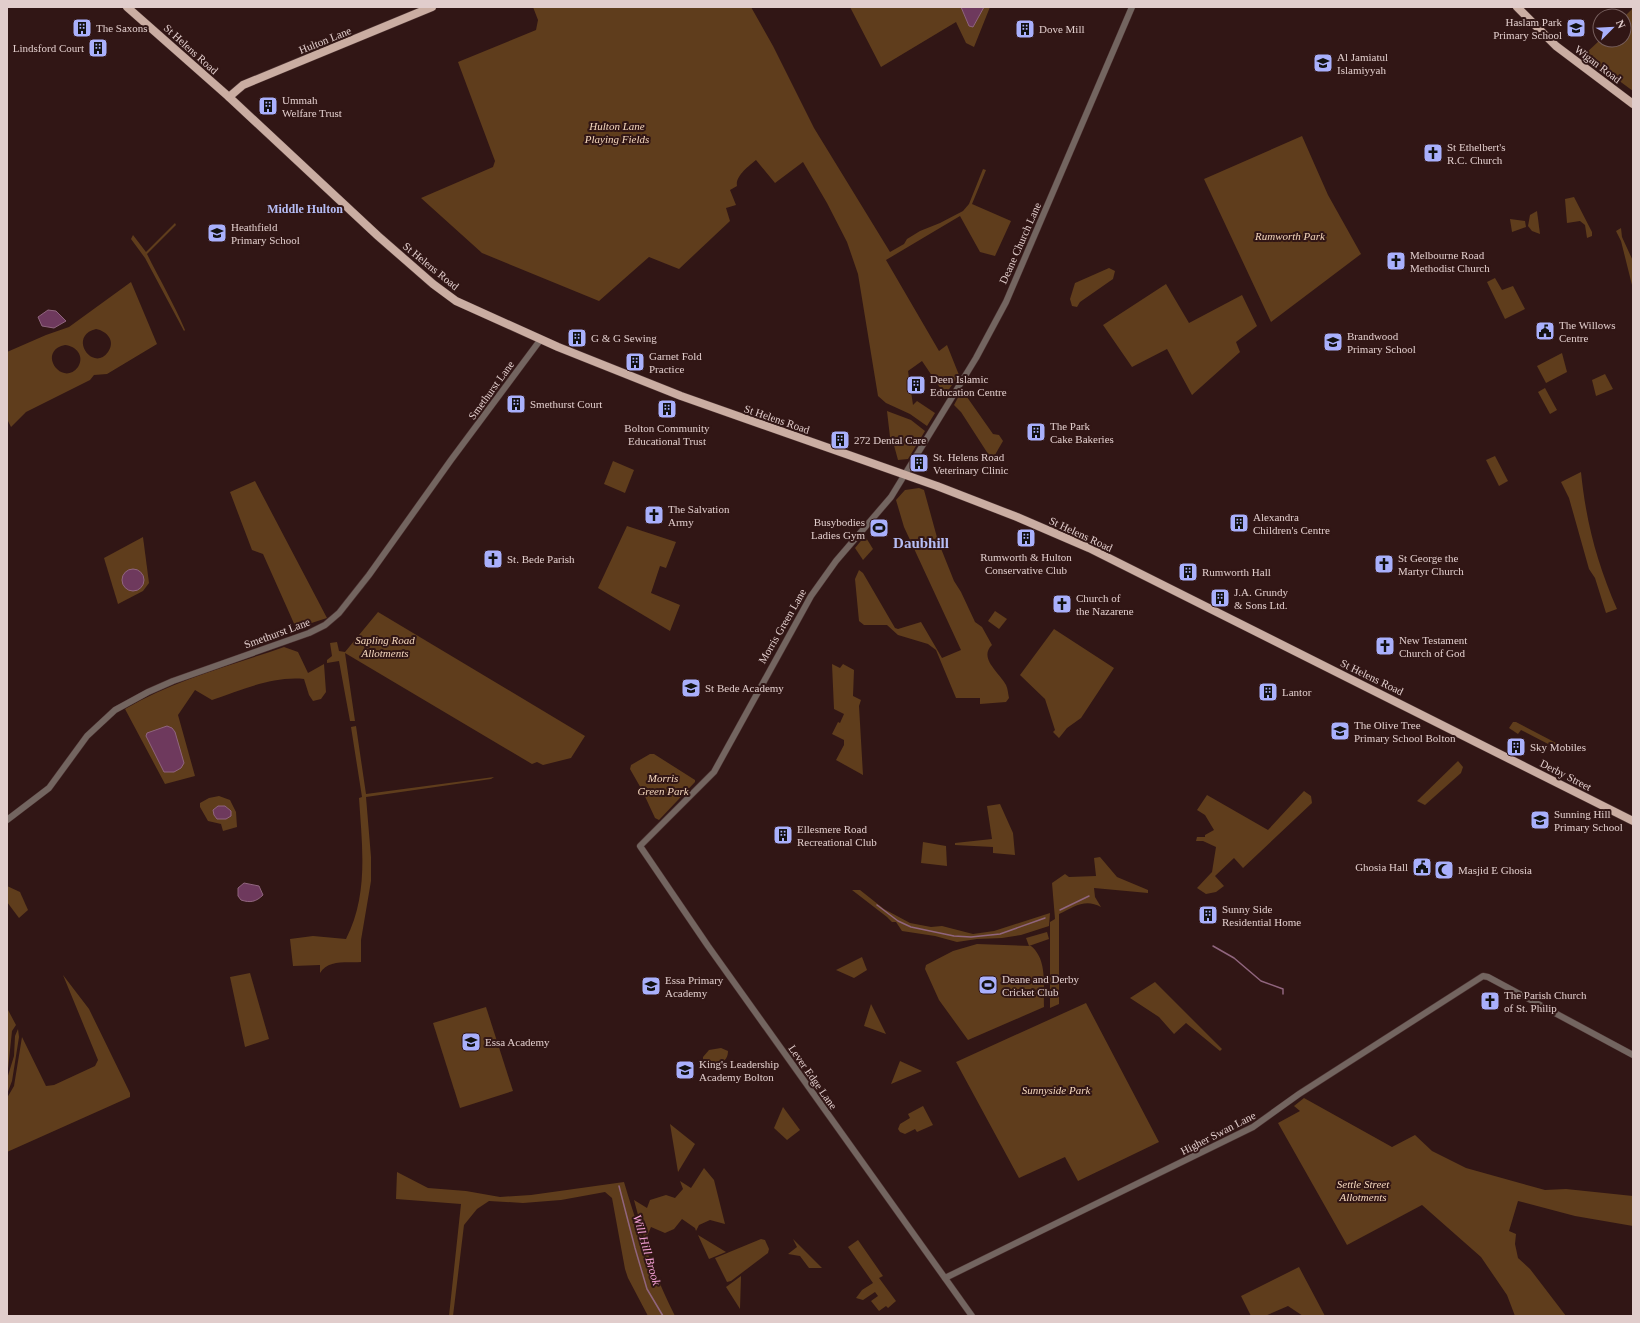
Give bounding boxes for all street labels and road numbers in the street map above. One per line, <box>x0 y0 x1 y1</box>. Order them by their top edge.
street label: St Helens Road <box>162 22 221 77</box>
street label: Hulton Lane <box>297 24 353 56</box>
street label: Wigan Road <box>1572 43 1624 86</box>
street label: Deane Church Lane <box>997 200 1043 286</box>
street label: St Helens Road <box>401 240 462 293</box>
street label: Smethurst Lane <box>466 358 516 422</box>
street label: St Helens Road <box>743 402 812 436</box>
street label: St Helens Road <box>1047 514 1115 554</box>
street label: Morris Green Lane <box>756 586 808 666</box>
street label: Smethurst Lane <box>242 615 312 650</box>
street label: St Helens Road <box>1339 657 1406 698</box>
street label: Derby Street <box>1538 757 1594 793</box>
street label: Lever Edge Lane <box>786 1043 840 1112</box>
street label: Higher Swan Lane <box>1179 1109 1258 1157</box>

